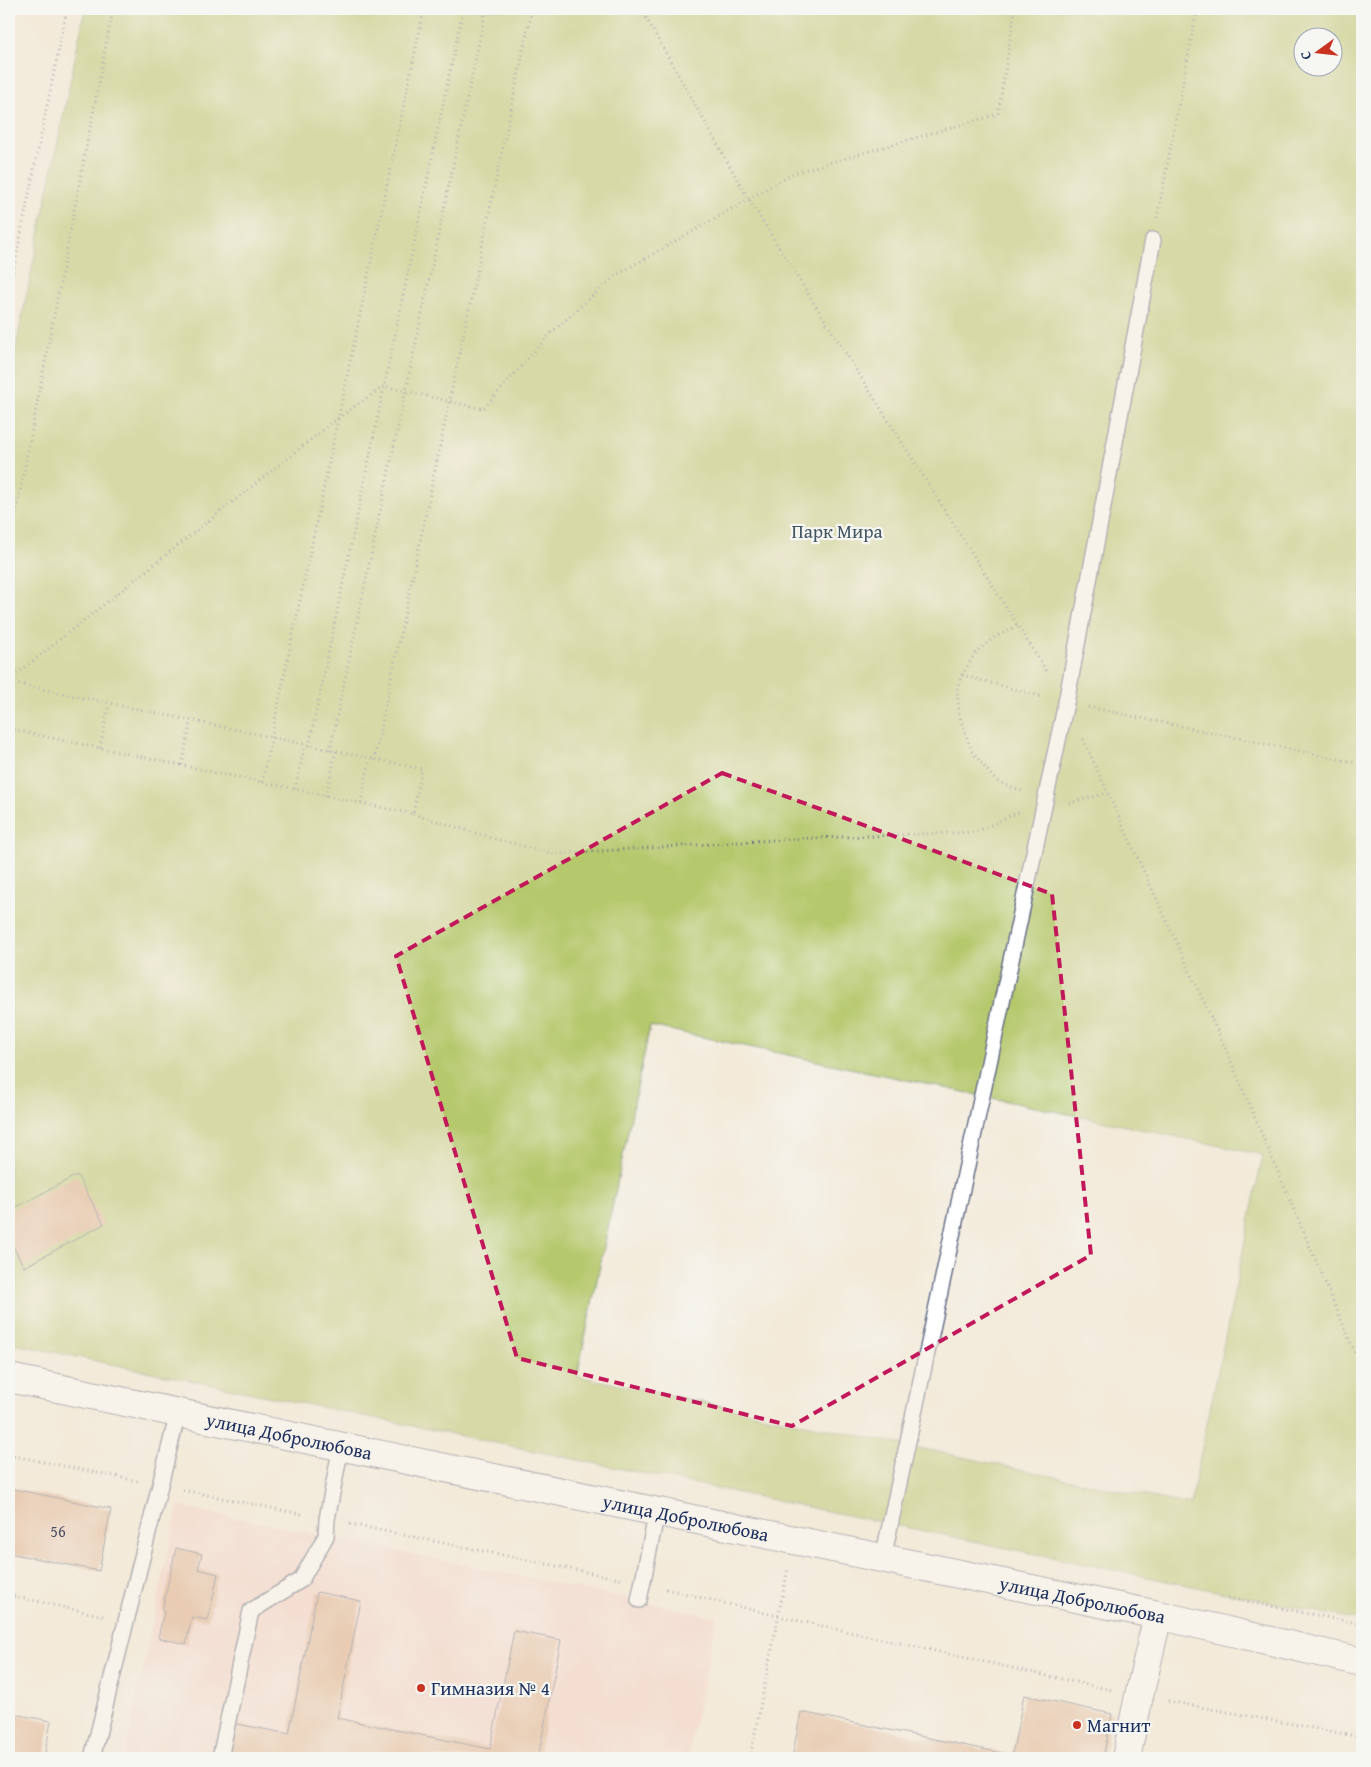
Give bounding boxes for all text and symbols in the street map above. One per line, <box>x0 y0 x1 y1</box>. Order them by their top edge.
north arrow <box>1294 28 1344 78</box>
text: С <box>1295 49 1316 62</box>
park label: Парк Мира <box>791 517 883 545</box>
street label: улица Добролюбова <box>203 1405 375 1467</box>
street label: улица Добролюбова <box>599 1487 771 1548</box>
house number: 56 <box>50 1519 66 1543</box>
street label: улица Добролюбова <box>996 1568 1168 1630</box>
place label: Гимназия № 4 <box>431 1674 550 1702</box>
marker: Гимназия № 4 <box>415 1682 427 1694</box>
place label: Магнит <box>1087 1711 1151 1739</box>
marker: Магнит <box>1071 1719 1083 1731</box>

